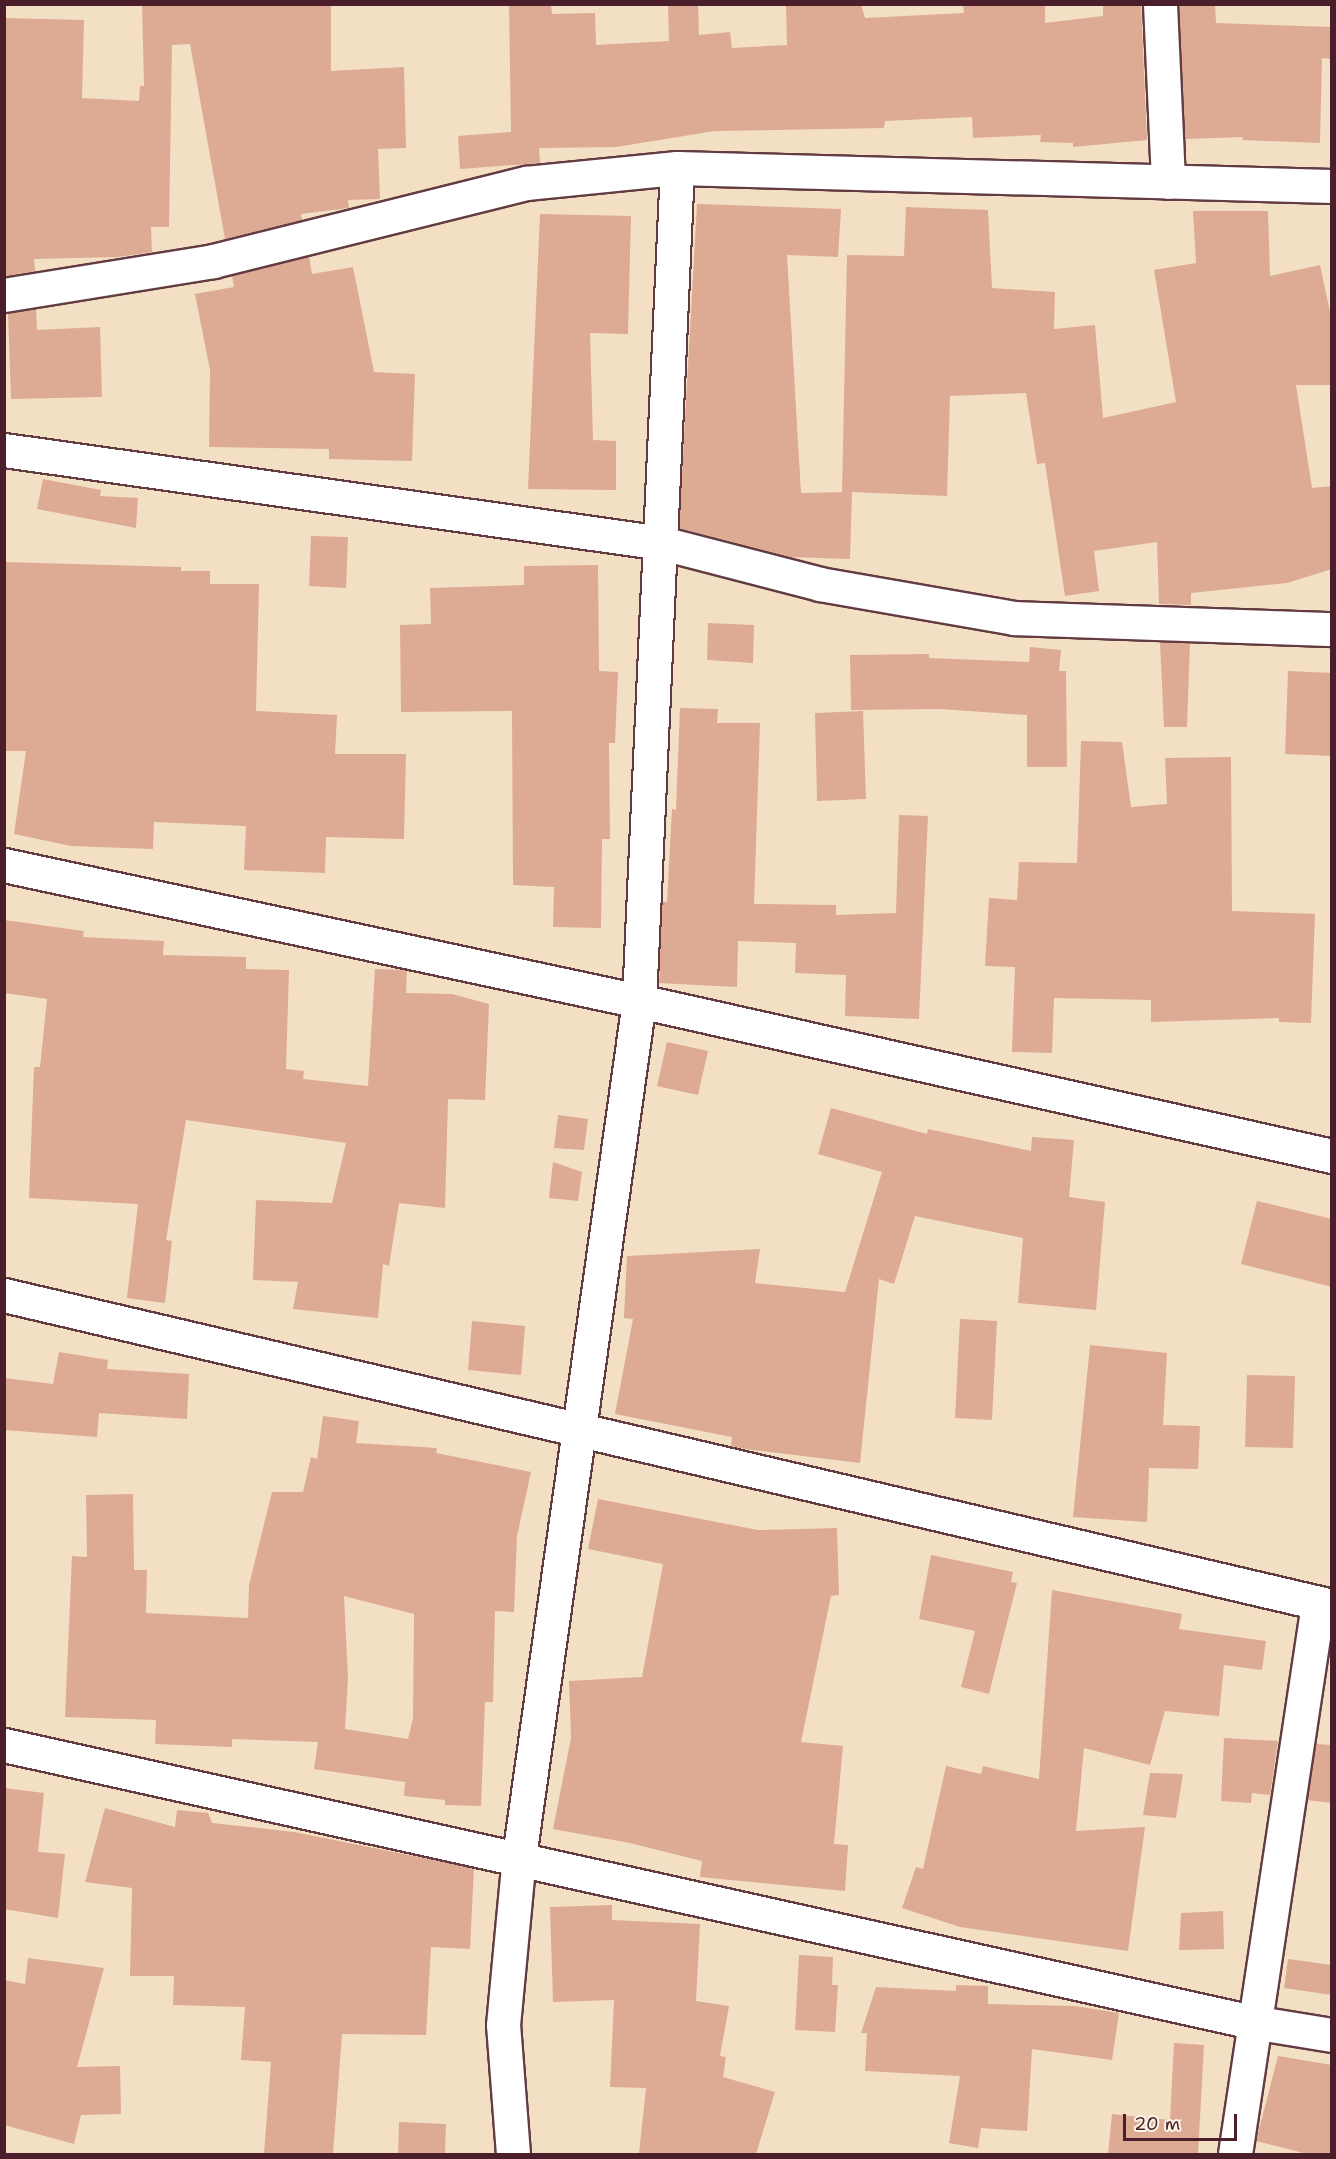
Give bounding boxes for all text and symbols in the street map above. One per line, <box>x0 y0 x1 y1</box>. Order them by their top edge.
scale bar <box>1126 2102 1240 2140</box>
text: 20 m <box>1134 2112 1180 2136</box>

